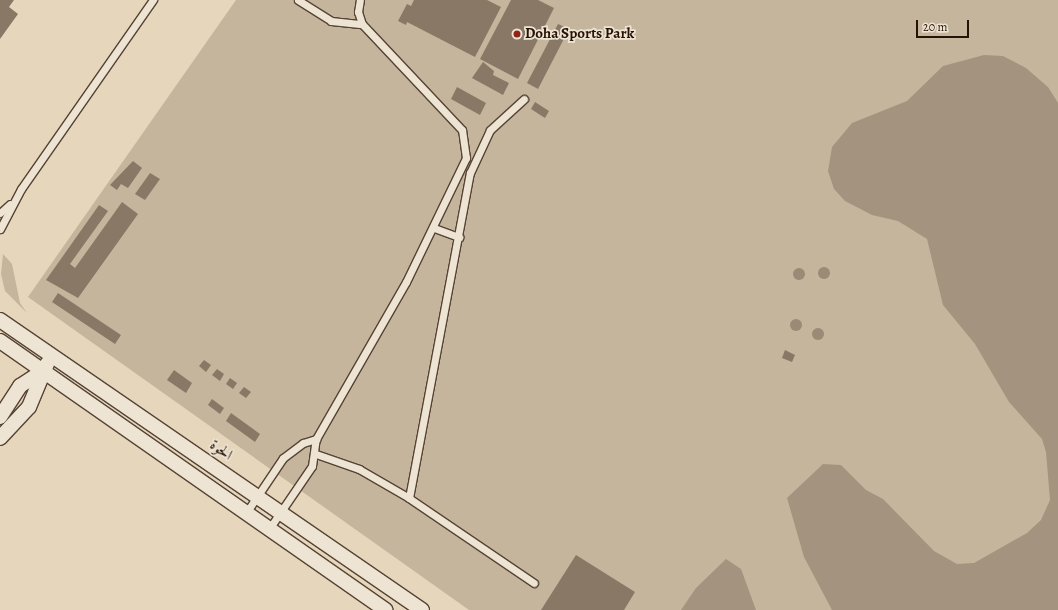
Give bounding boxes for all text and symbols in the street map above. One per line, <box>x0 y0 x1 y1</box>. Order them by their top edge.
scale bar <box>918 12 971 38</box>
text: 20 m <box>923 19 947 35</box>
place label: Doha Sports Park <box>525 25 634 43</box>
marker: Doha Sports Park <box>512 29 522 39</box>
street label: الحوة <box>206 436 236 464</box>

